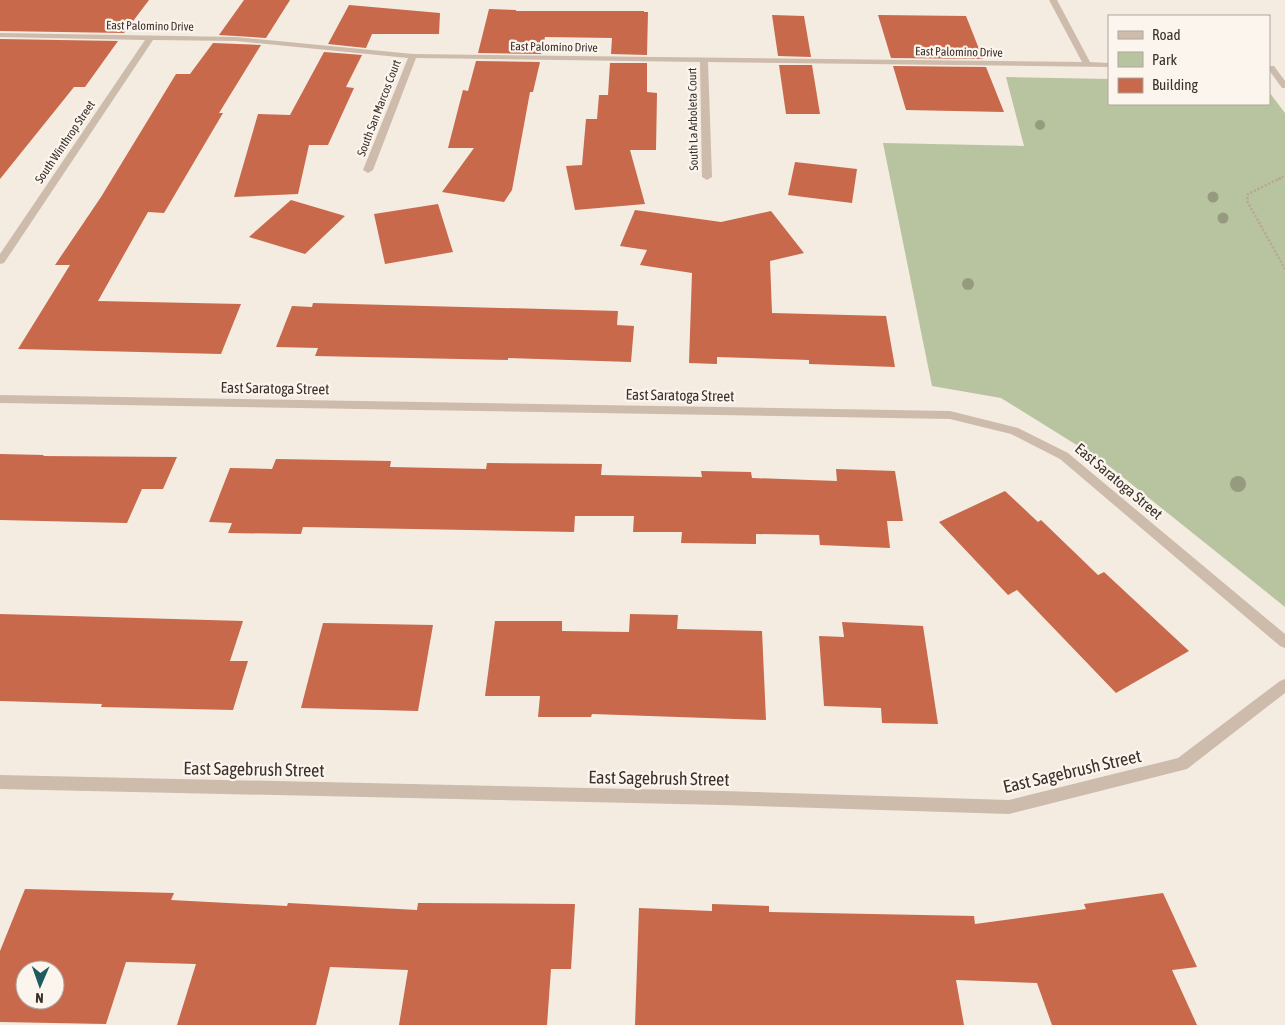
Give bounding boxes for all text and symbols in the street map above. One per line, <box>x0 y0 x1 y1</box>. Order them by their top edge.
legend <box>1108 15 1270 105</box>
street label: East Palomino Drive <box>106 18 194 34</box>
text: Road <box>1152 26 1181 43</box>
street label: East Palomino Drive <box>510 39 598 55</box>
street label: East Palomino Drive <box>915 44 1003 60</box>
text: Park <box>1152 51 1177 68</box>
street label: South San Marcos Court <box>354 57 404 158</box>
street label: South La Arboleta Court <box>685 67 701 171</box>
text: Building <box>1152 76 1198 93</box>
street label: South Winthrop Street <box>32 98 98 186</box>
street label: East Saratoga Street <box>220 379 330 397</box>
street label: East Saratoga Street <box>625 386 735 404</box>
street label: East Saratoga Street <box>1072 440 1166 522</box>
street label: East Sagebrush Street <box>1001 745 1143 797</box>
street label: East Sagebrush Street <box>183 757 325 781</box>
street label: East Sagebrush Street <box>588 766 730 790</box>
north arrow <box>15 960 65 1010</box>
text: N <box>35 990 44 1006</box>

